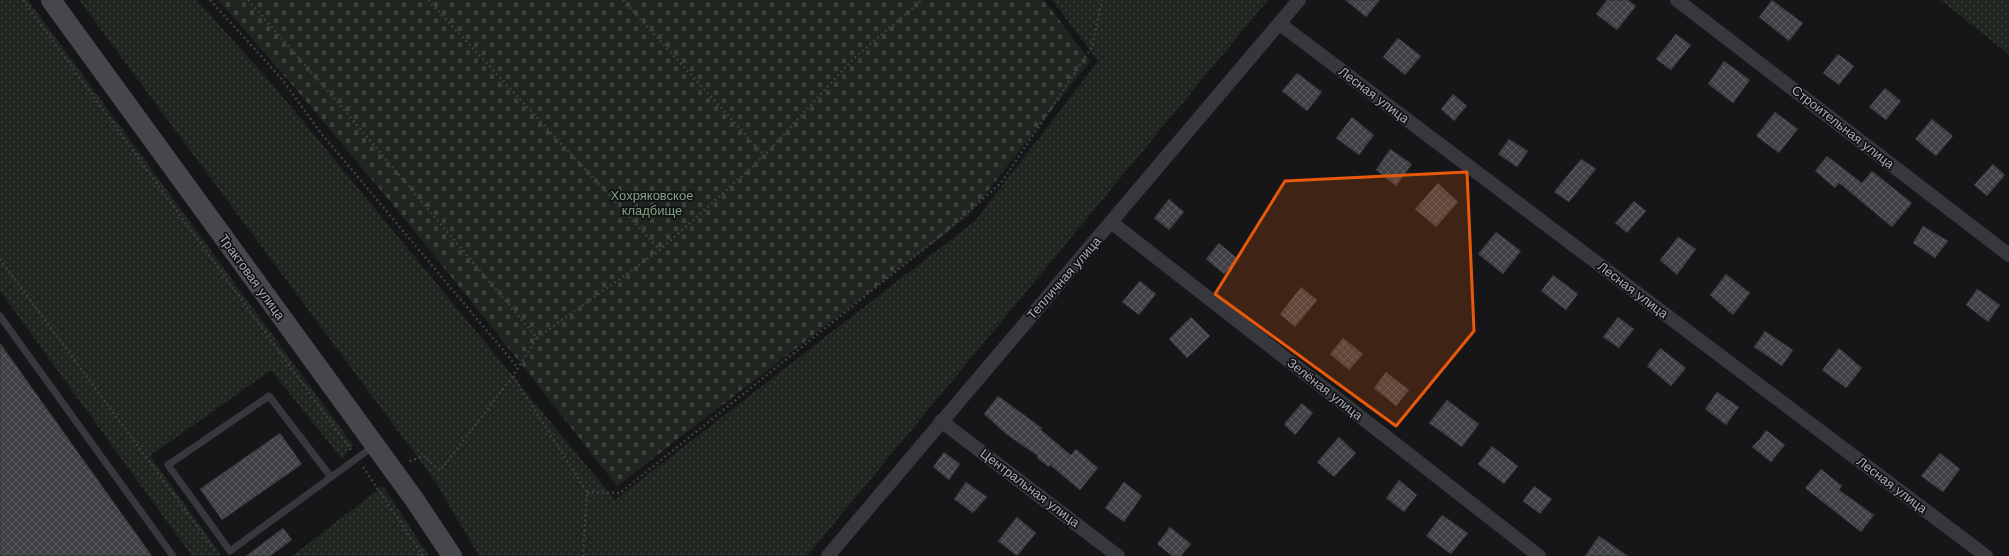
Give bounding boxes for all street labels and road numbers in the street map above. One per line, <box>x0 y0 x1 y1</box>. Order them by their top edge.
street label: Лесная улица <box>1336 64 1413 127</box>
street label: Строительная улица <box>1789 82 1898 172</box>
street label: Трактовая улица <box>216 231 288 323</box>
street label: Тепличная улица <box>1024 233 1105 322</box>
street label: Лесная улица <box>1595 259 1672 322</box>
street label: Зелёная улица <box>1284 355 1366 423</box>
street label: Центральная улица <box>977 446 1083 531</box>
street label: Лесная улица <box>1854 454 1931 517</box>

